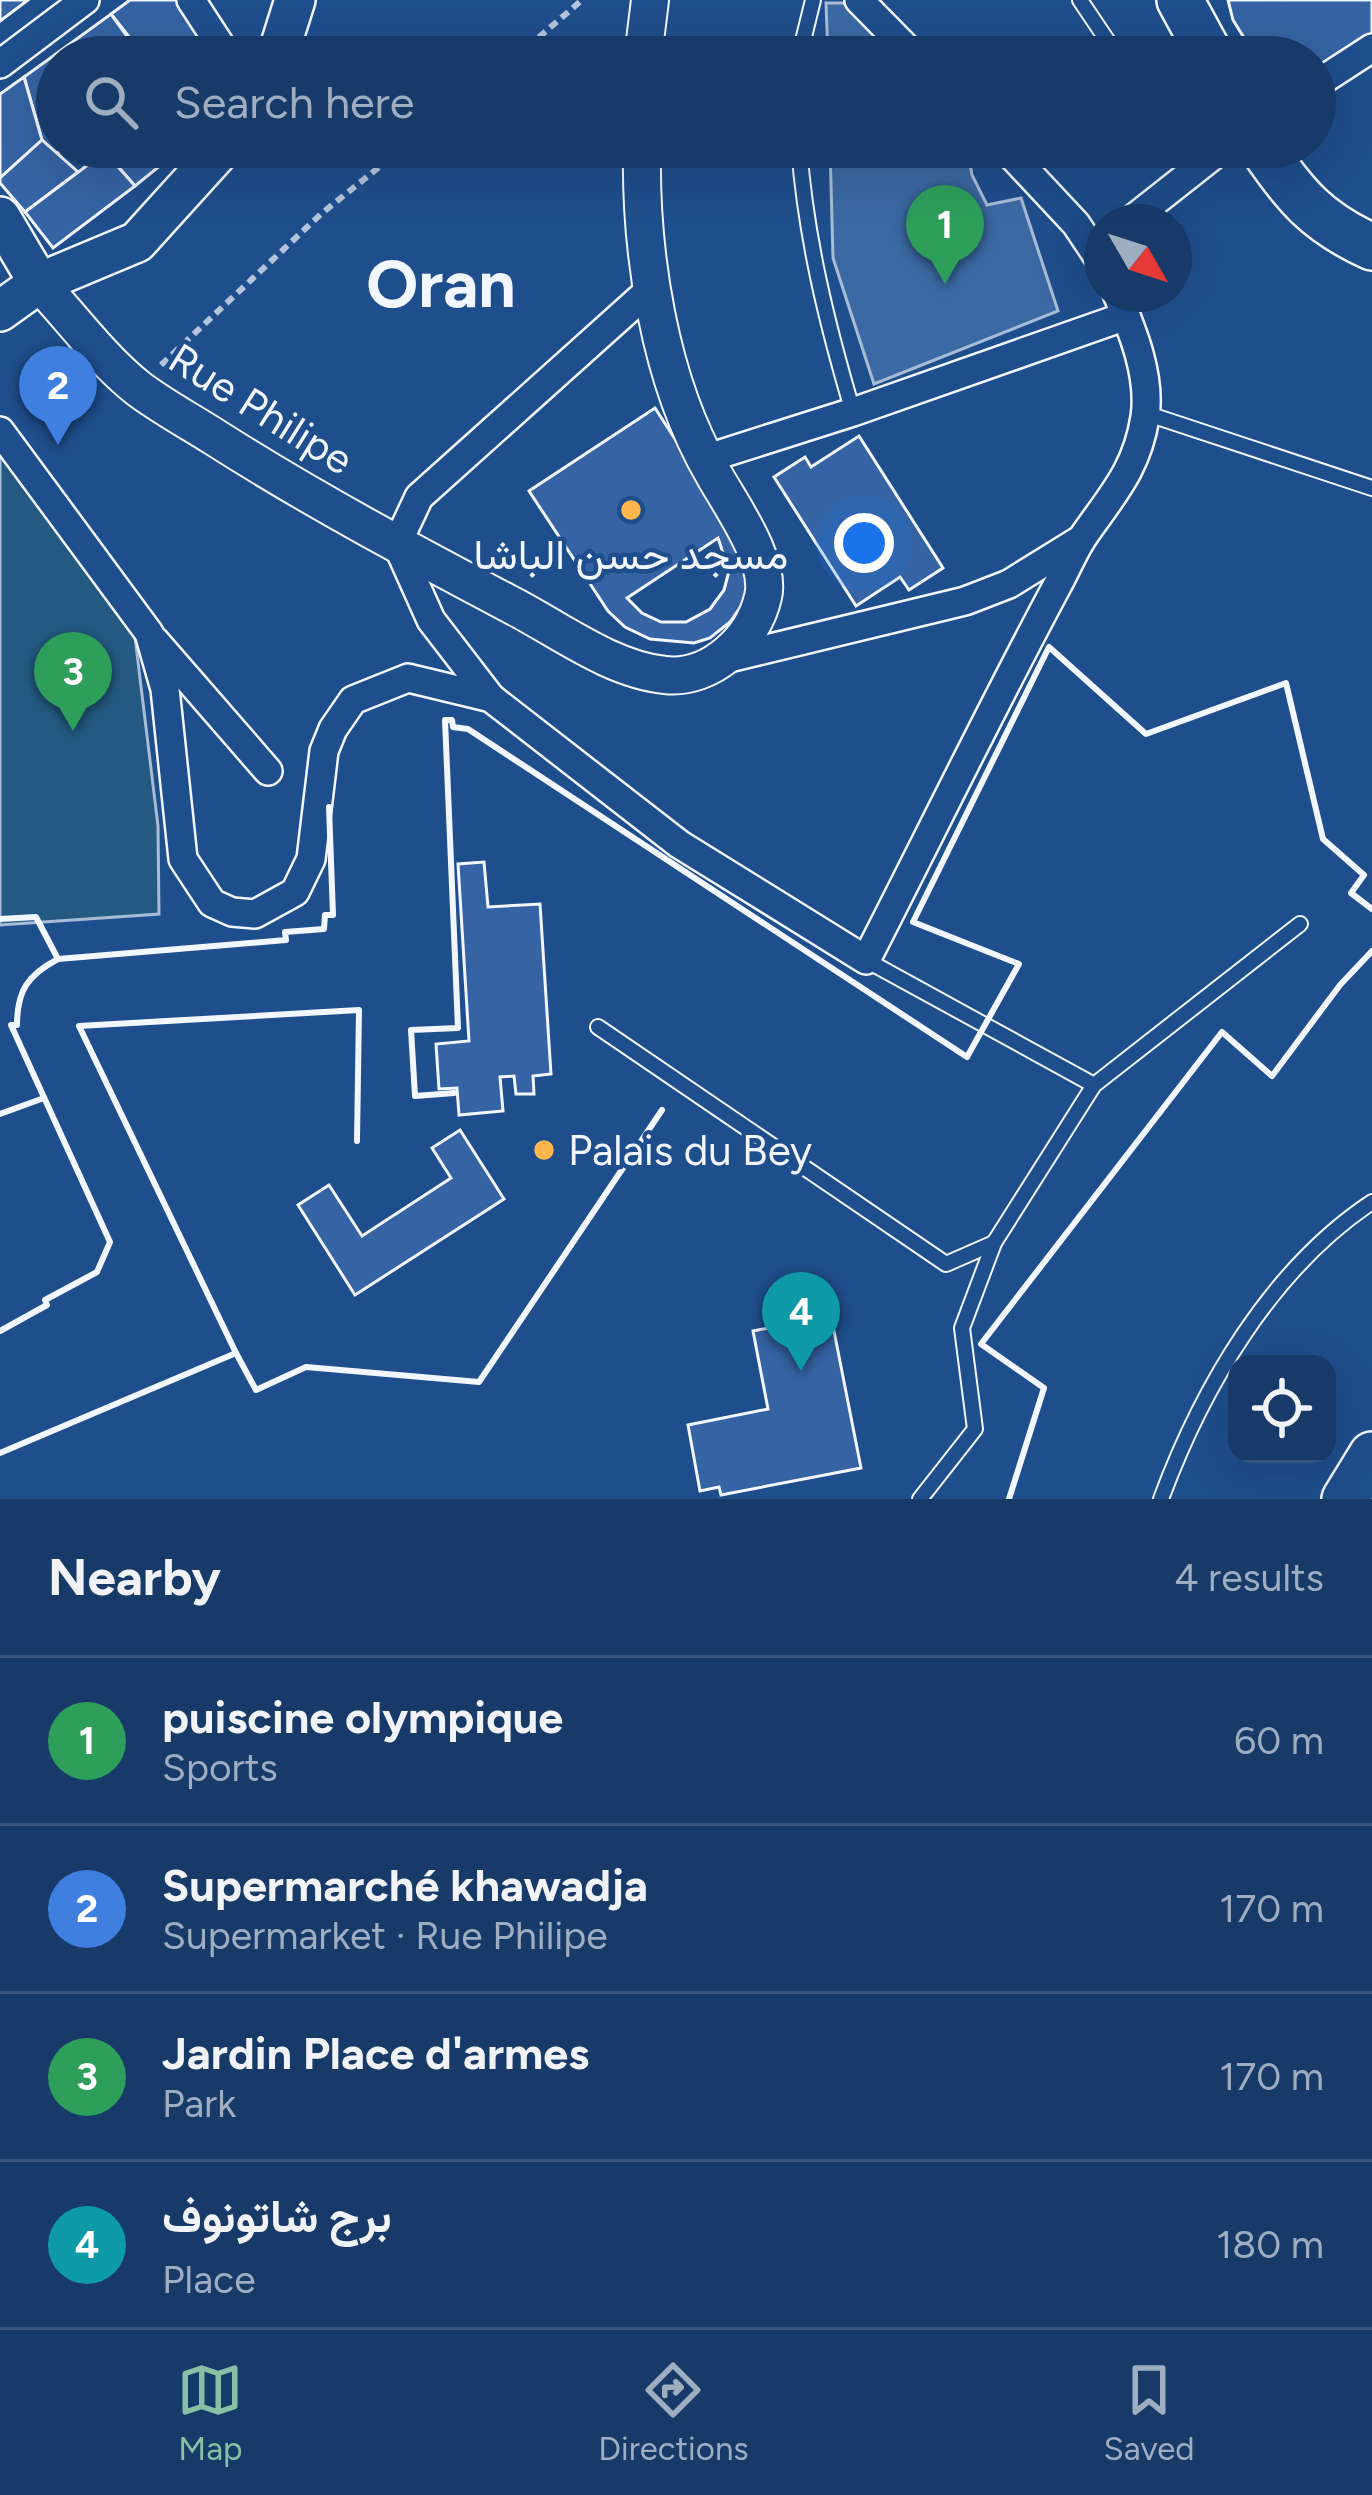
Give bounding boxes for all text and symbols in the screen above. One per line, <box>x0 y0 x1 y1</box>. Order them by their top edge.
search box <box>36 36 1336 168</box>
icon: search <box>78 69 144 135</box>
text: Search here <box>174 75 414 129</box>
pin: 1 <box>906 185 984 284</box>
north arrow <box>1084 204 1192 312</box>
district label: Oran <box>366 244 516 324</box>
street label: Rue Philipe <box>160 332 362 486</box>
pin: 2 <box>19 346 97 445</box>
marker: مسجد حسن الباشا <box>618 497 644 523</box>
your location <box>834 513 894 573</box>
place label: مسجد حسن الباشا <box>474 529 788 580</box>
pin: 3 <box>34 632 112 731</box>
place label: Palais du Bey <box>568 1125 812 1176</box>
marker: Palais du Bey <box>531 1137 557 1163</box>
pin: 4 <box>762 1272 840 1371</box>
map controls <box>1228 1355 1336 1463</box>
button: locate <box>1228 1355 1336 1463</box>
text: Nearby <box>48 1547 221 1608</box>
text: 4 results <box>1174 1554 1324 1601</box>
text: puiscine olympique <box>162 1690 563 1744</box>
text: 1 <box>79 1717 95 1764</box>
text: 60 m <box>1234 1717 1324 1764</box>
text: Sports <box>162 1744 278 1791</box>
text: Supermarché khawadja <box>162 1858 648 1912</box>
text: 2 <box>76 1885 98 1932</box>
text: 170 m <box>1219 1885 1324 1932</box>
text: Supermarket · Rue Philipe <box>162 1912 608 1959</box>
text: Jardin Place d'armes <box>162 2026 589 2080</box>
text: 3 <box>76 2053 98 2100</box>
text: 170 m <box>1219 2053 1324 2100</box>
text: Park <box>162 2080 236 2127</box>
text: برج شاتونوف <box>162 2189 392 2243</box>
text: 4 <box>75 2221 99 2268</box>
text: 180 m <box>1216 2221 1324 2268</box>
text: Place <box>162 2256 255 2303</box>
tab: Map <box>177 2357 243 2468</box>
tab: Directions <box>598 2357 749 2468</box>
tab: Saved <box>1104 2357 1195 2468</box>

